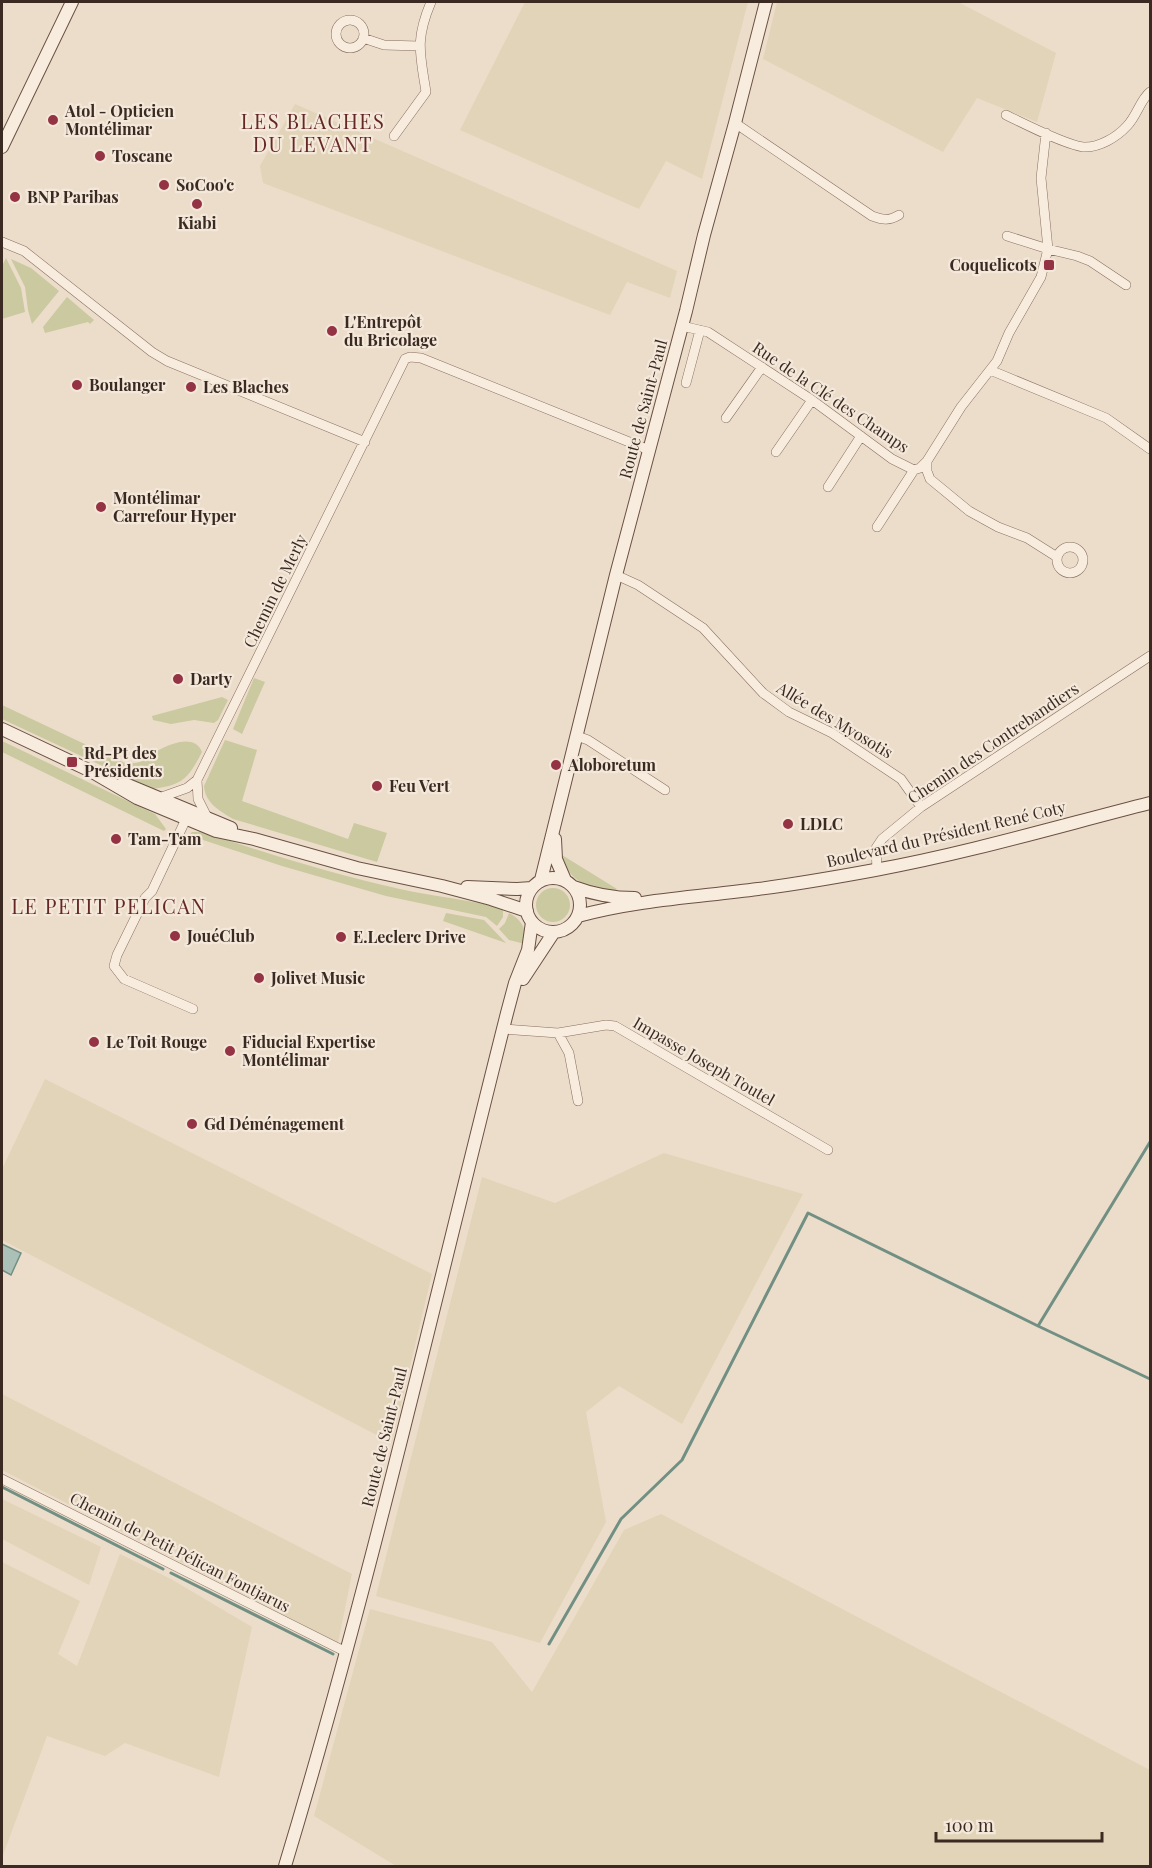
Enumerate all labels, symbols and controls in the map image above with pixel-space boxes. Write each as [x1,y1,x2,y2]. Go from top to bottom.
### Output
place label: Atol - Opticien Montélimar [64,100,174,139]
district label: LES BLACHES DU LEVANT [241,107,385,157]
marker: Atol - Opticien Montélimar [46,113,60,127]
place label: Toscane [112,145,173,166]
marker: Toscane [93,149,107,163]
place label: SoCoo'c [176,174,234,195]
marker: SoCoo'c [157,178,171,192]
place label: BNP Paribas [27,186,119,207]
marker: BNP Paribas [8,190,22,204]
marker: Kiabi [190,197,204,211]
place label: Kiabi [177,212,217,233]
place label: Coquelicots [950,254,1037,275]
marker: Coquelicots [1042,258,1056,272]
place label: L'Entrepôt du Bricolage [344,311,437,350]
marker: L'Entrepôt du Bricolage [325,324,339,338]
street label: Rue de la Clé des Champs [749,336,913,457]
street label: Route de Saint-Paul [614,337,671,481]
place label: Boulanger [89,374,166,395]
place label: Les Blaches [203,376,289,397]
marker: Boulanger [70,378,84,392]
marker: Les Blaches [184,380,198,394]
place label: Montélimar Carrefour Hyper [113,487,237,526]
marker: Montélimar Carrefour Hyper [94,500,108,514]
street label: Chemin de Merly [238,531,311,651]
place label: Darty [190,668,233,689]
marker: Darty [171,672,185,686]
street label: Allée des Myosotis [773,676,897,762]
street label: Chemin des Contrebandiers [903,677,1082,808]
place label: Rd-Pt des Présidents [84,742,162,781]
place label: Aloboretum [567,754,657,775]
marker: Rd-Pt des Présidents [65,755,79,769]
marker: Aloboretum [549,758,563,772]
place label: Feu Vert [389,775,450,796]
marker: Feu Vert [370,779,384,793]
street label: Boulevard du Président René Coty [824,796,1068,871]
place label: LDLC [800,813,843,834]
marker: LDLC [781,817,795,831]
place label: Tam-Tam [128,828,202,849]
marker: Tam-Tam [109,832,123,846]
district label: LE PETIT PELICAN [11,892,207,919]
place label: JouéClub [186,925,255,946]
place label: E.Leclerc Drive [353,926,466,947]
marker: JouéClub [168,929,182,943]
marker: E.Leclerc Drive [334,930,348,944]
place label: Jolivet Music [270,967,365,988]
marker: Jolivet Music [252,971,266,985]
street label: Impasse Joseph Toutel [630,1011,779,1110]
place label: Le Toit Rouge [106,1031,207,1052]
place label: Fiducial Expertise Montélimar [242,1031,376,1070]
marker: Le Toit Rouge [87,1035,101,1049]
marker: Fiducial Expertise Montélimar [223,1044,237,1058]
place label: Gd Déménagement [204,1113,345,1134]
marker: Gd Déménagement [185,1117,199,1131]
street label: Route de Saint-Paul [356,1364,411,1509]
street label: Chemin de Petit Pélican Fontjarus [67,1487,294,1616]
scale bar [936,1805,1102,1843]
text: 100 m [945,1813,994,1837]

